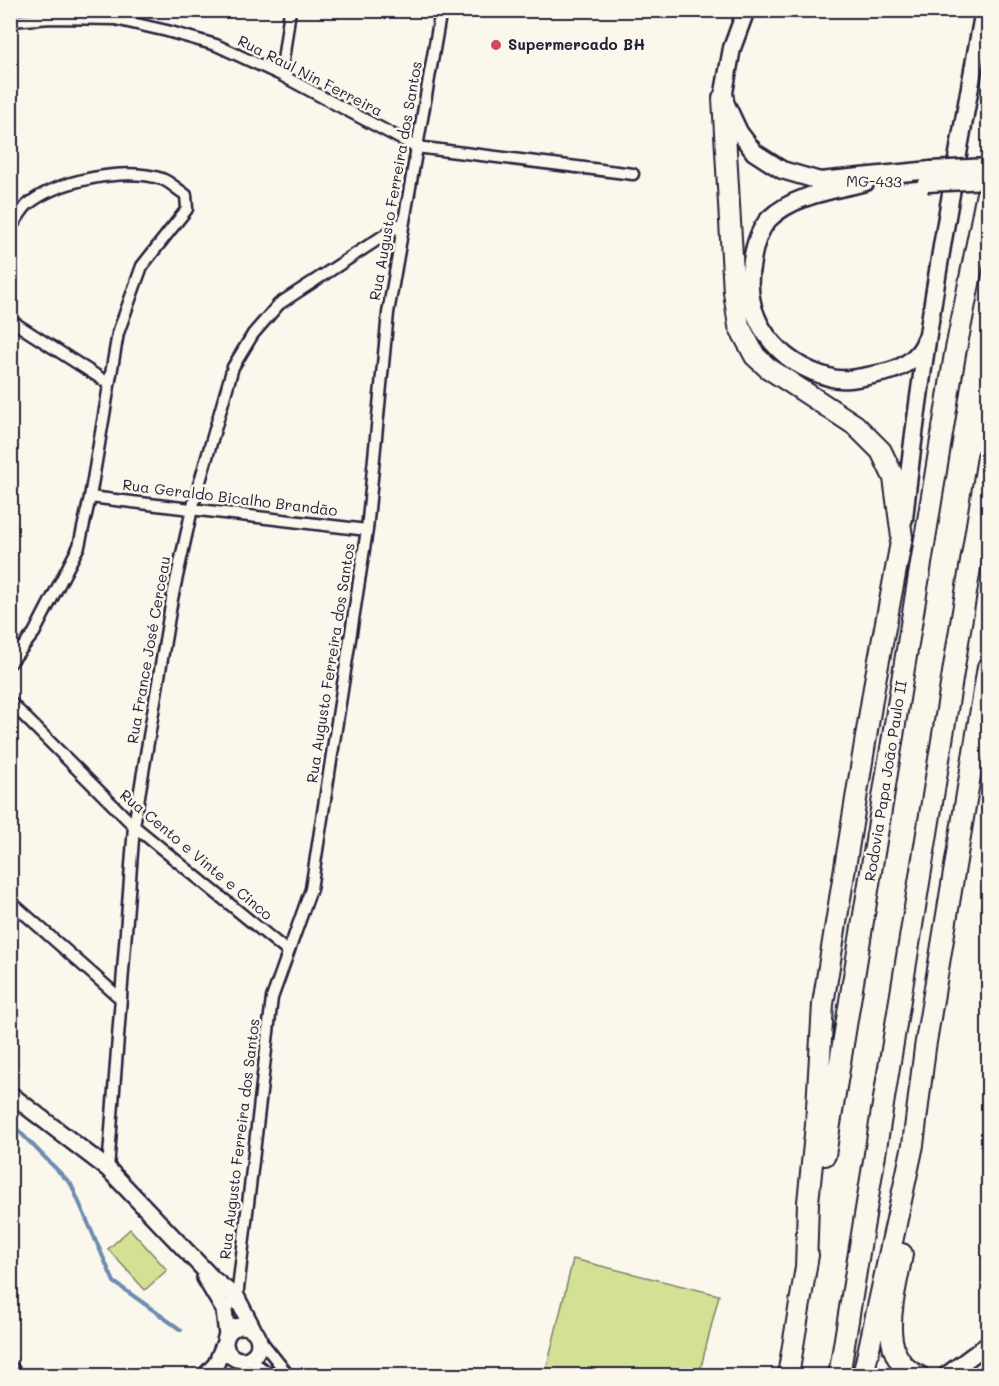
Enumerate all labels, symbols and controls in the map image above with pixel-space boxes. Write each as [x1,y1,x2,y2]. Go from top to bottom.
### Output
street label: Rua Raul Nin Ferreira [235,30,386,120]
place label: Supermercado BH [508,34,645,54]
marker: Supermercado BH [489,38,503,52]
street label: Rua Augusto Ferreira dos Santos [364,60,426,302]
street label: MG-433 [846,171,902,191]
street label: Rua Geraldo Bicalho Brandão [121,474,339,520]
street label: Rua Augusto Ferreira dos Santos [301,541,359,784]
street label: Rua France José Cerceau [122,554,174,745]
street label: Rodovia Papa João Paulo II [859,679,911,883]
street label: Rua Cento e Vinte e Cinco [116,784,277,924]
street label: Rua Augusto Ferreira dos Santos [214,1017,264,1261]

